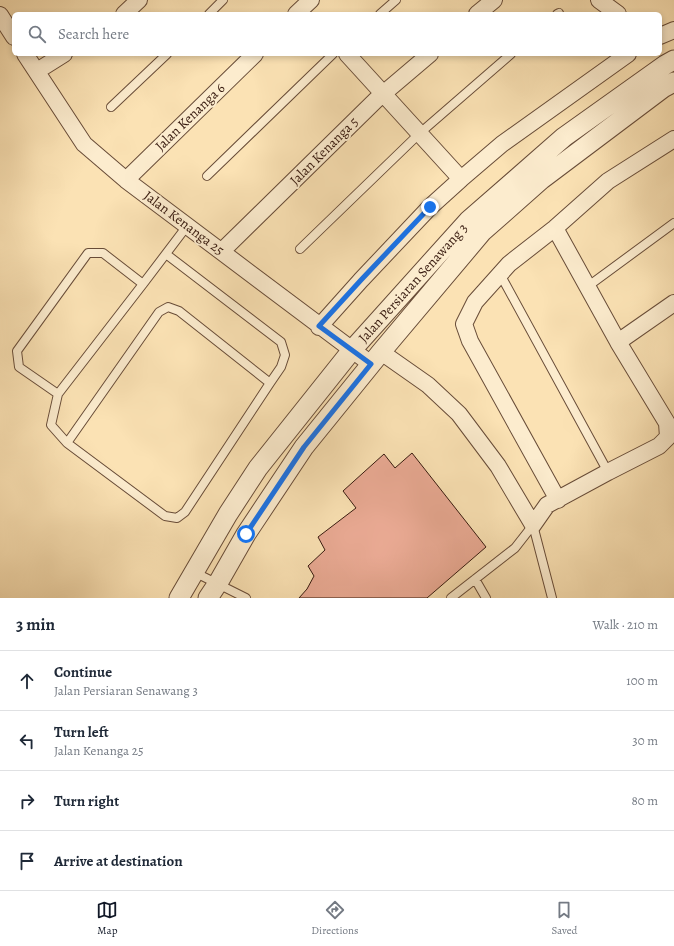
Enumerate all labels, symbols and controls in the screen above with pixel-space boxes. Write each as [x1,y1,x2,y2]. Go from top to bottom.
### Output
search box [12,12,662,56]
icon: search [26,23,48,45]
text: Search here [58,24,129,44]
street label: Jalan Kenanga 6 [151,79,229,155]
street label: Jalan Kenanga 5 [286,113,362,189]
street label: Jalan Kenanga 25 [140,186,228,260]
route end [421,198,439,216]
street label: Jalan Persiaran Senawang 3 [354,219,472,347]
route start [237,525,255,543]
text: 3 min [16,613,55,636]
text: Walk · 210 m [593,616,658,633]
text: Continue [54,662,112,682]
icon: ahead [16,670,38,692]
text: 100 m [626,672,658,689]
text: Jalan Persiaran Senawang 3 [54,682,198,699]
text: Turn left [54,722,109,742]
icon: left [16,730,38,752]
text: 30 m [632,732,658,749]
text: Jalan Kenanga 25 [54,742,144,759]
icon: right [16,790,38,812]
text: Turn right [54,791,119,811]
text: 80 m [631,792,658,809]
icon: arrive [16,850,38,872]
text: Arrive at destination [54,851,183,871]
tab: Map [96,899,118,938]
tab: Directions [311,899,359,938]
tab: Saved [551,899,578,938]

